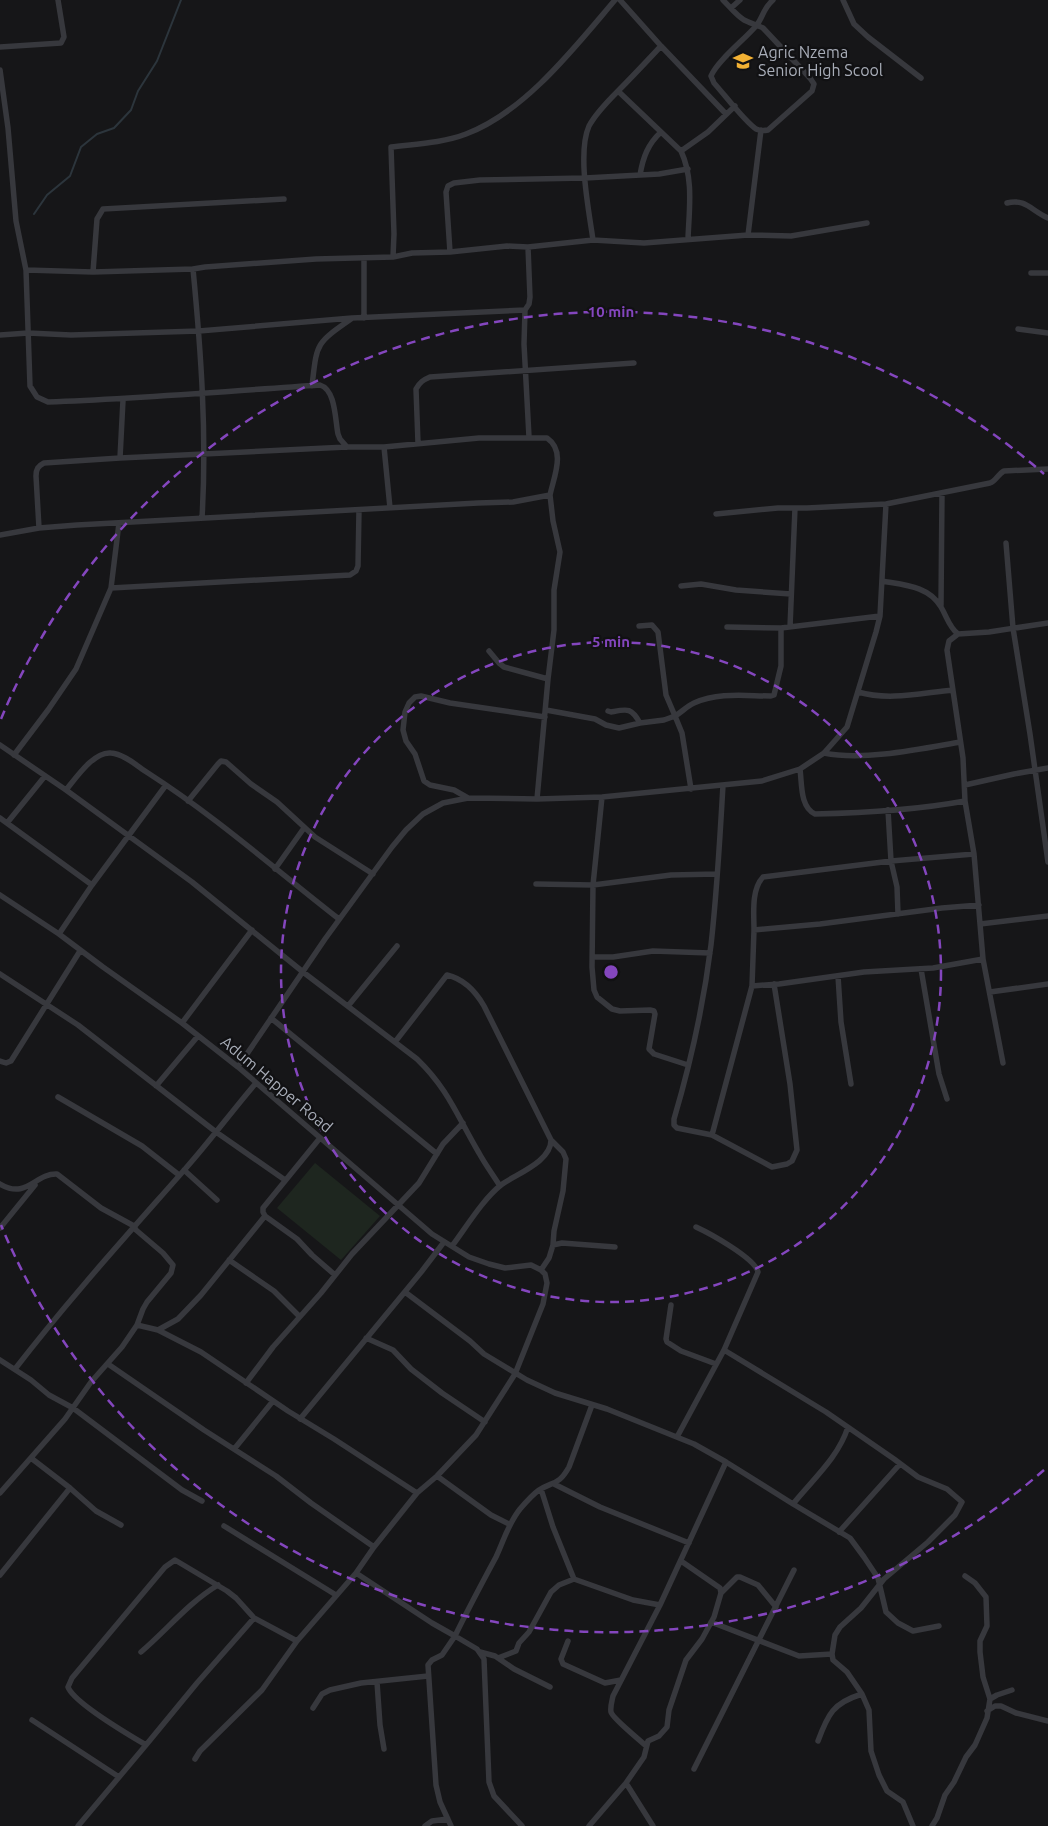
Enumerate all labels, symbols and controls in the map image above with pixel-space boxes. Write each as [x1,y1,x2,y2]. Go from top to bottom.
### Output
place label: Agric Nzema Senior High Scool [758,43,883,79]
school or university icon: Agric Nzema Senior High Scool [732,50,754,72]
text: 10 min [588,303,634,320]
text: 5 min [592,633,630,650]
centre of rings [602,963,620,981]
street label: Adum Happer Road [218,1032,336,1136]

